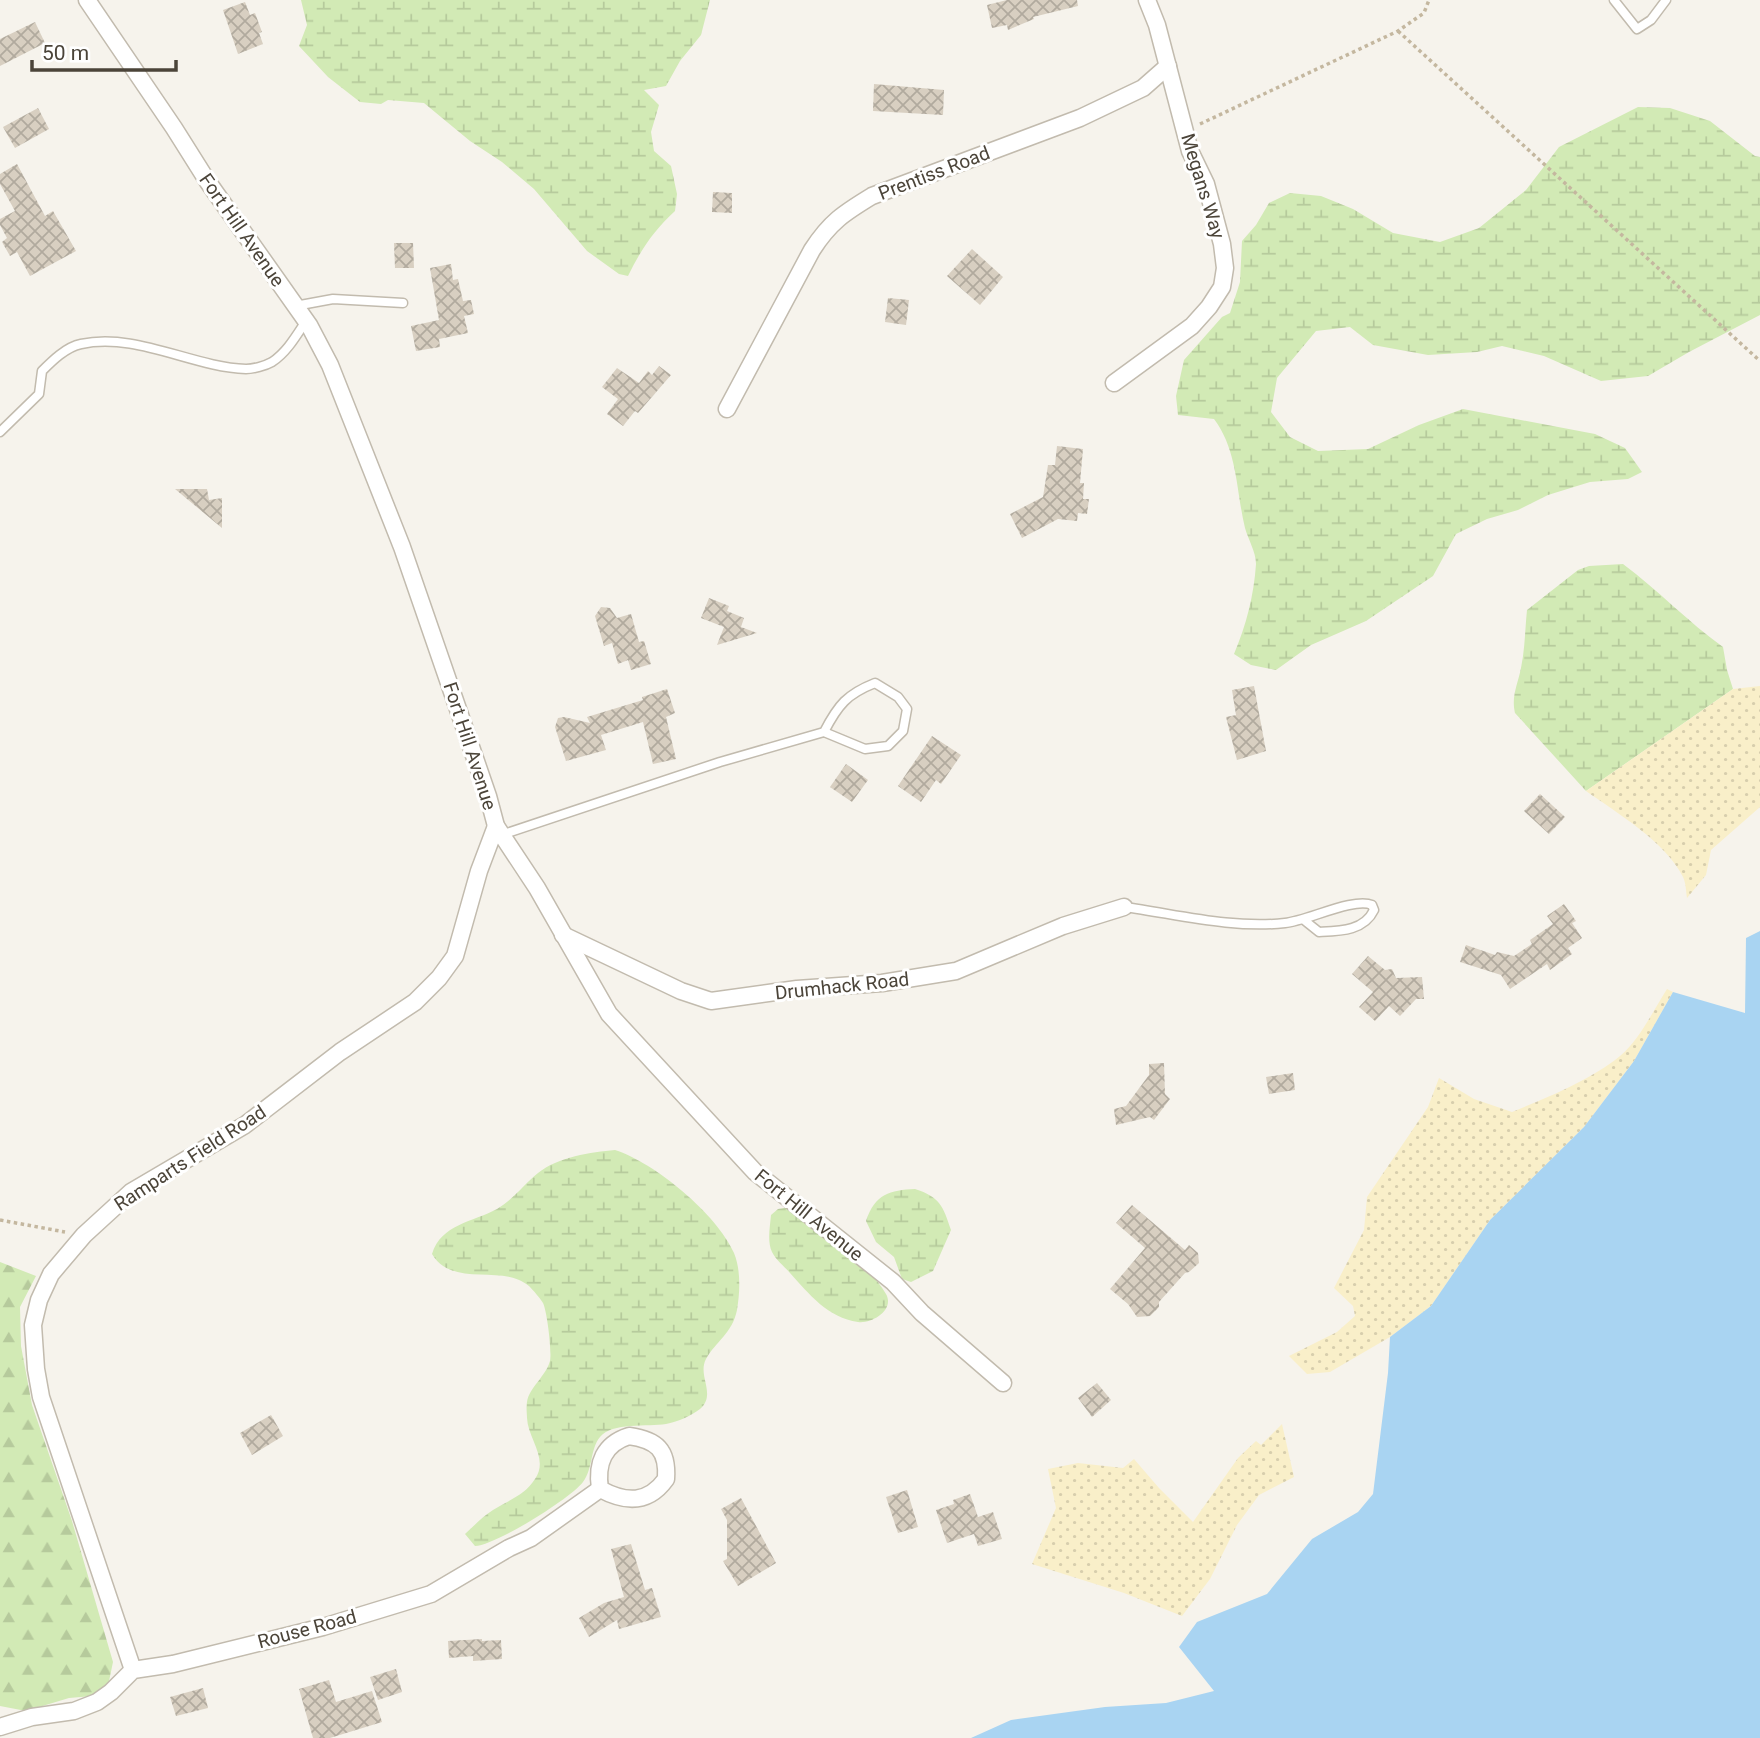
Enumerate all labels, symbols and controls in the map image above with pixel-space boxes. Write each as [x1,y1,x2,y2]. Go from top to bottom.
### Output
scale bar [32,28,175,72]
text: 50 m [42,41,89,65]
street label: Megans Way [1176,131,1230,241]
street label: Prentiss Road [875,141,993,205]
street label: Fort Hill Avenue [194,169,290,291]
street label: Fort Hill Avenue [438,679,502,813]
street label: Drumhack Road [774,968,910,1004]
street label: Ramparts Field Road [110,1100,270,1216]
street label: Fort Hill Avenue [750,1164,868,1266]
street label: Rouse Road [255,1605,359,1653]

